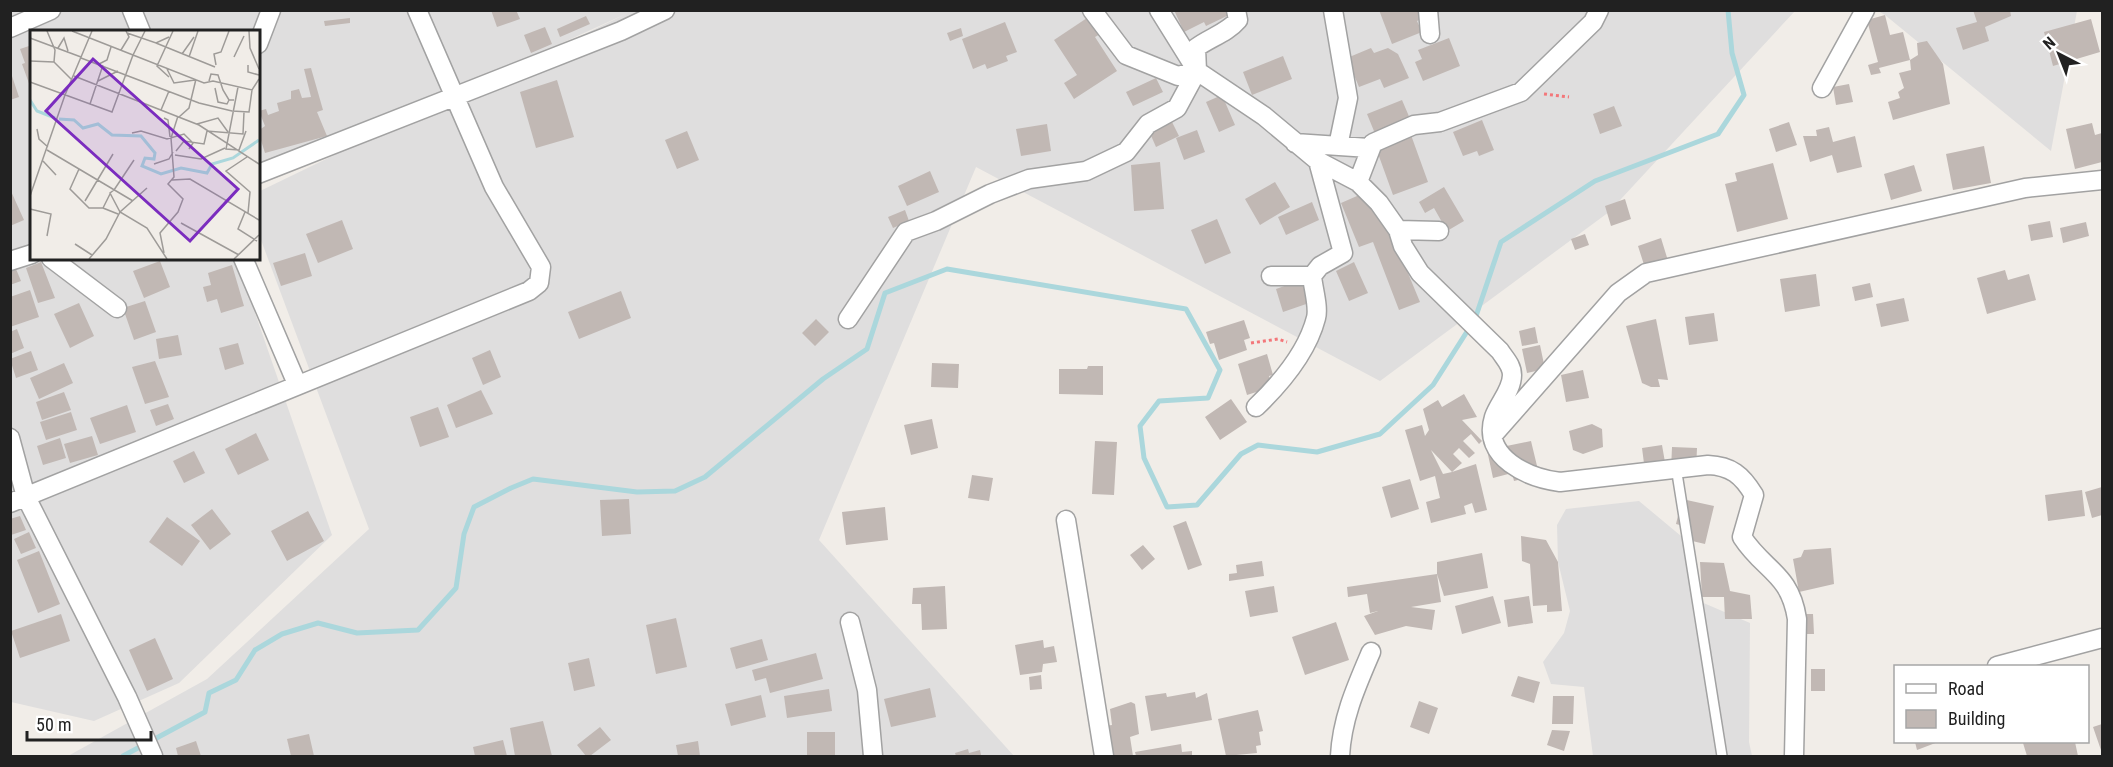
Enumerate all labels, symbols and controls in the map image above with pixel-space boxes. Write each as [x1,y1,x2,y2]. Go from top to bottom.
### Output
north arrow [2029,24,2089,84]
inset map [30,30,260,260]
text: N [2039,33,2059,54]
legend [1894,665,2089,743]
text: Road [1948,678,1984,699]
scale bar [27,704,152,742]
text: Building [1948,708,2005,729]
text: 50 m [36,714,71,735]

